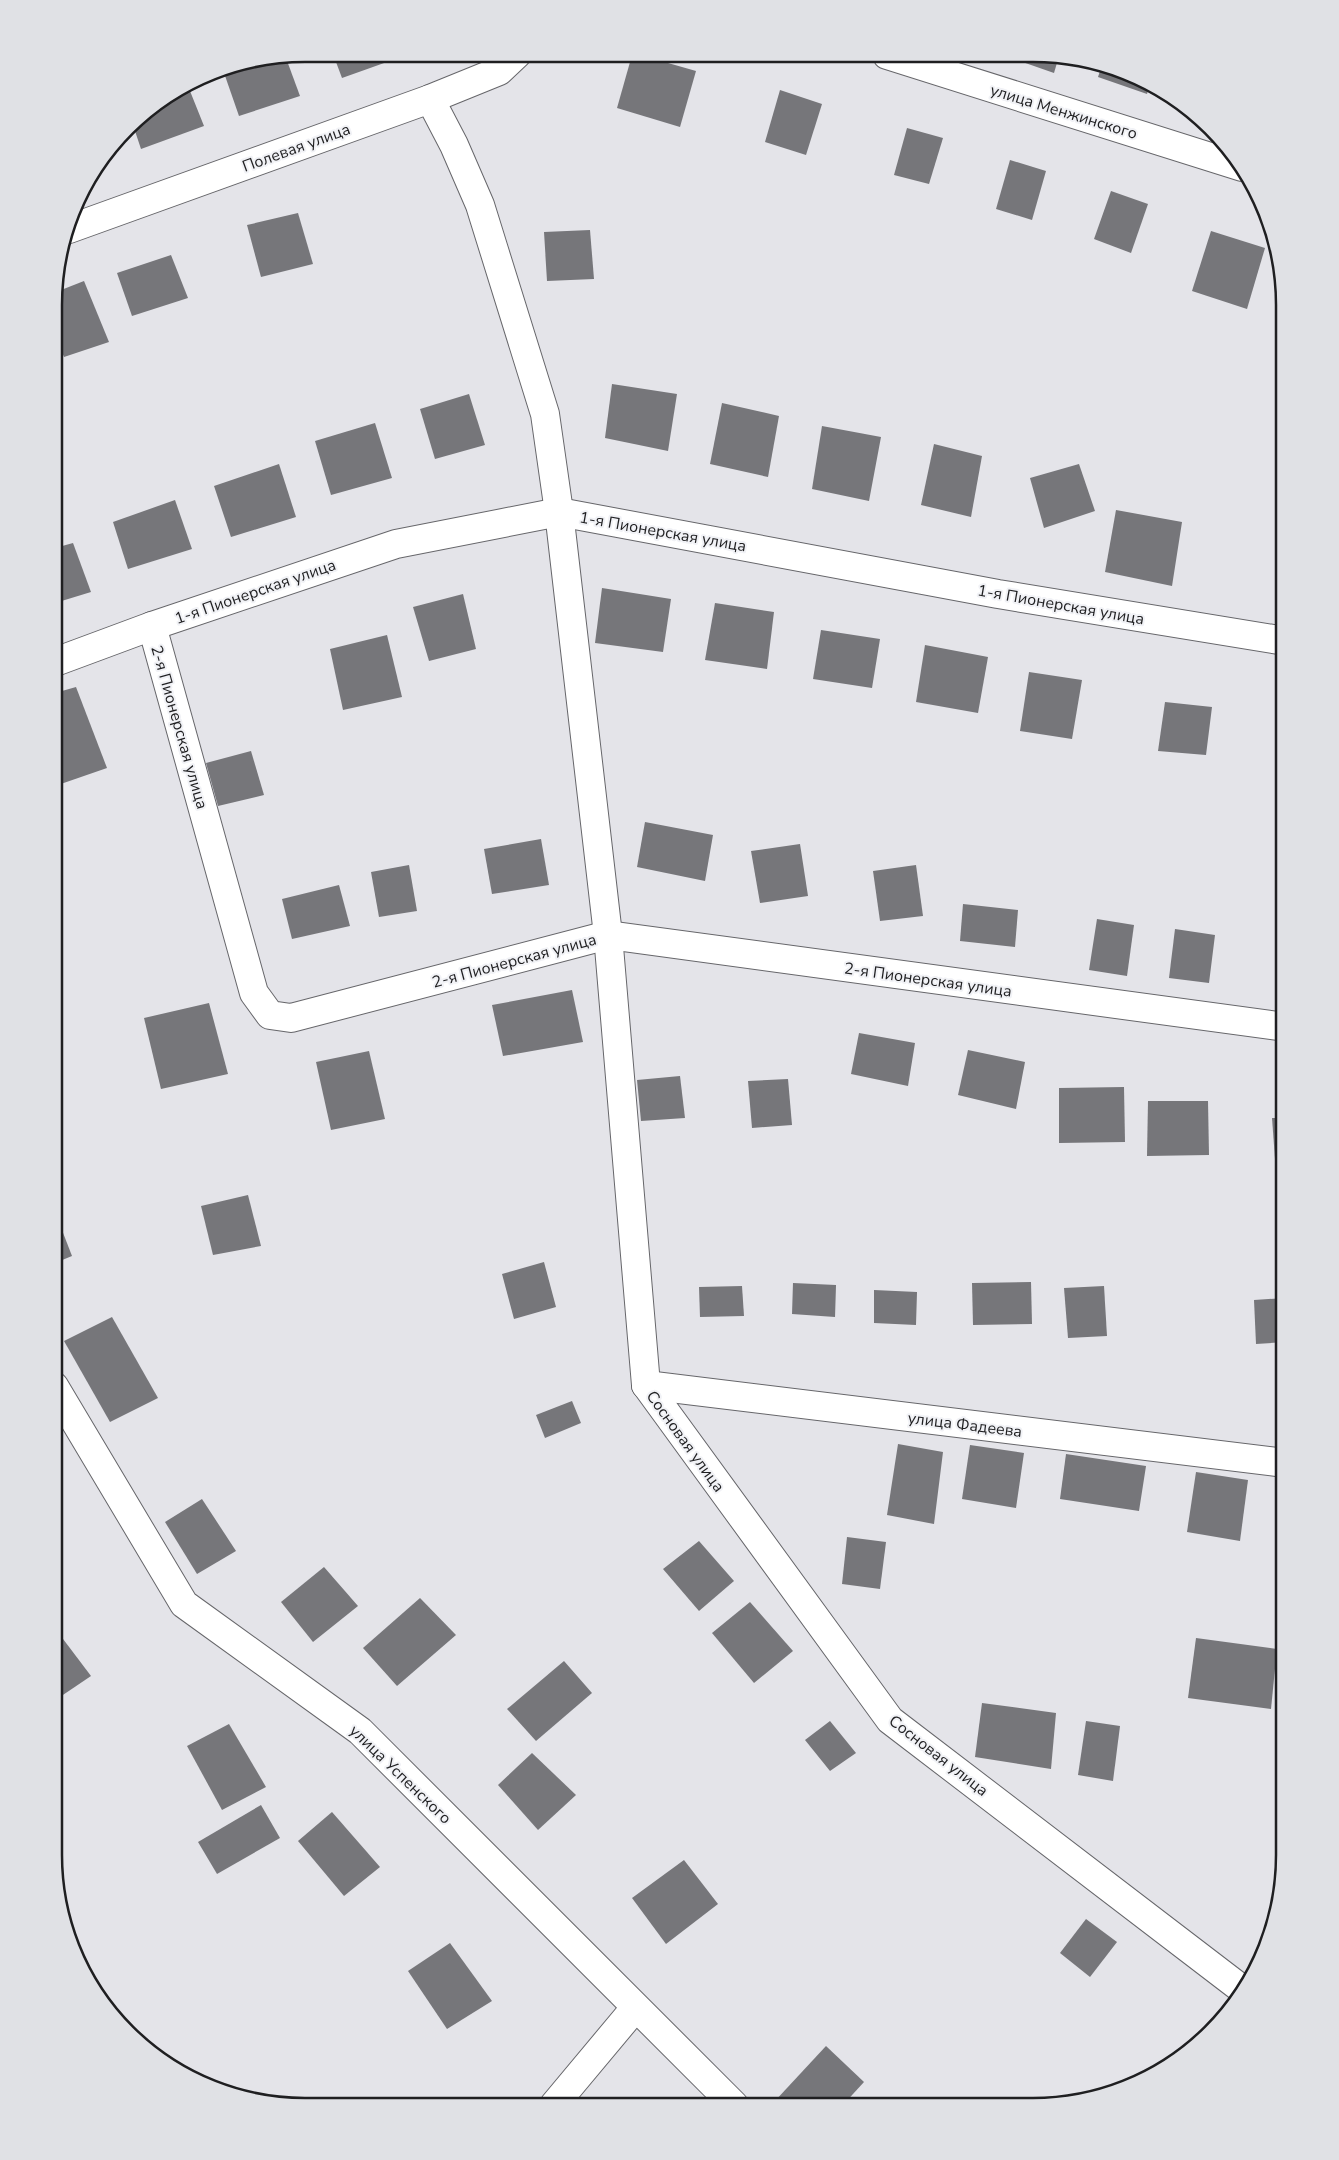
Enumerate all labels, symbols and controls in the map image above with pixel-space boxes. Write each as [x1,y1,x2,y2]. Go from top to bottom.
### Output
street label: улица Менжинского [987,79,1140,145]
street label: Полевая улица [239,118,353,178]
street label: 1-я Пионерская улица [578,506,748,558]
street label: 1-я Пионерская улица [172,554,339,630]
street label: 1-я Пионерская улица [976,579,1146,631]
street label: 2-я Пионерская улица [145,643,213,812]
street label: 2-я Пионерская улица [430,928,599,993]
street label: 2-я Пионерская улица [843,957,1013,1003]
street label: Сосновая улица [641,1386,729,1497]
street label: улица Фадеева [906,1407,1023,1443]
street label: Сосновая улица [884,1710,993,1802]
street label: улица Успенского [344,1720,456,1829]

